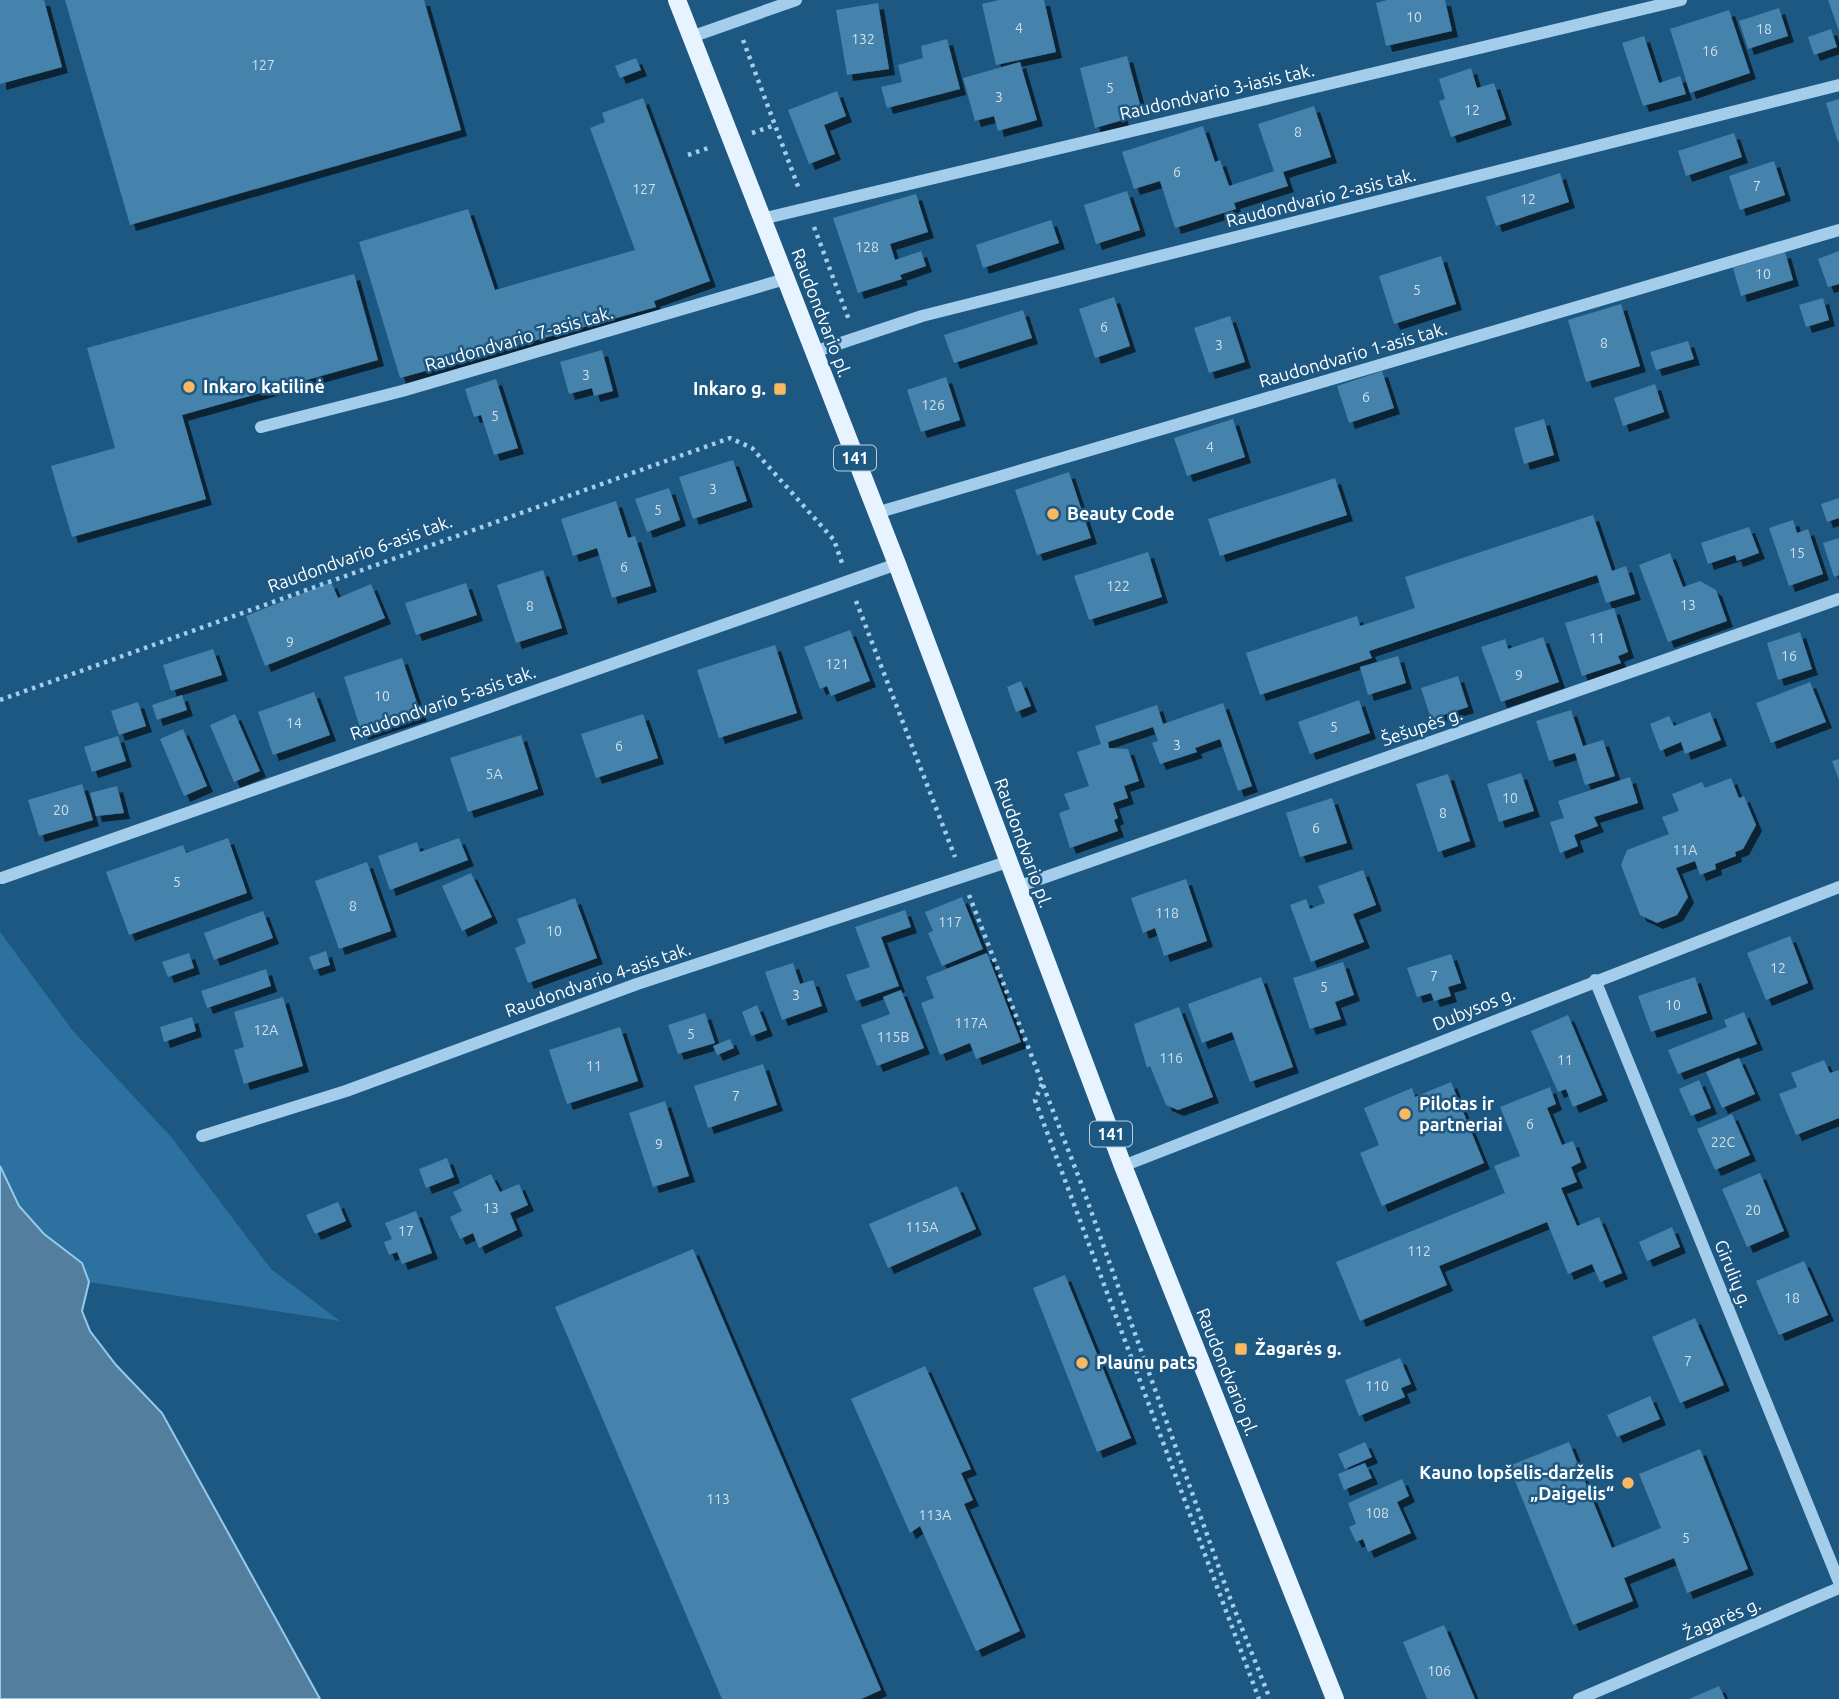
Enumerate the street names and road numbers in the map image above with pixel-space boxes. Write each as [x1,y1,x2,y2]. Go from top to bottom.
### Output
street label: Raudondvario 3-iasis tak. [1117,59,1316,123]
street label: Raudondvario 2-asis tak. [1224,164,1418,230]
street label: Raudondvario pl. [788,245,856,380]
street label: Raudondvario 7-asis tak. [422,302,615,375]
street label: Raudondvario 1-asis tak. [1256,318,1449,391]
road number: 141 [834,446,876,471]
street label: Raudondvario 6-asis tak. [265,510,455,596]
street label: Raudondvario 5-asis tak. [347,661,538,743]
street label: Šešupės g. [1378,702,1465,749]
street label: Raudondvario pl. [991,775,1057,910]
street label: Raudondvario 4-asis tak. [502,938,693,1020]
street label: Dubysos g. [1429,982,1518,1034]
road number: 141 [1090,1122,1132,1146]
street label: Girulių g. [1711,1237,1757,1311]
street label: Raudondvario pl. [1193,1305,1263,1438]
street label: Žagarės g. [1679,1592,1763,1643]

